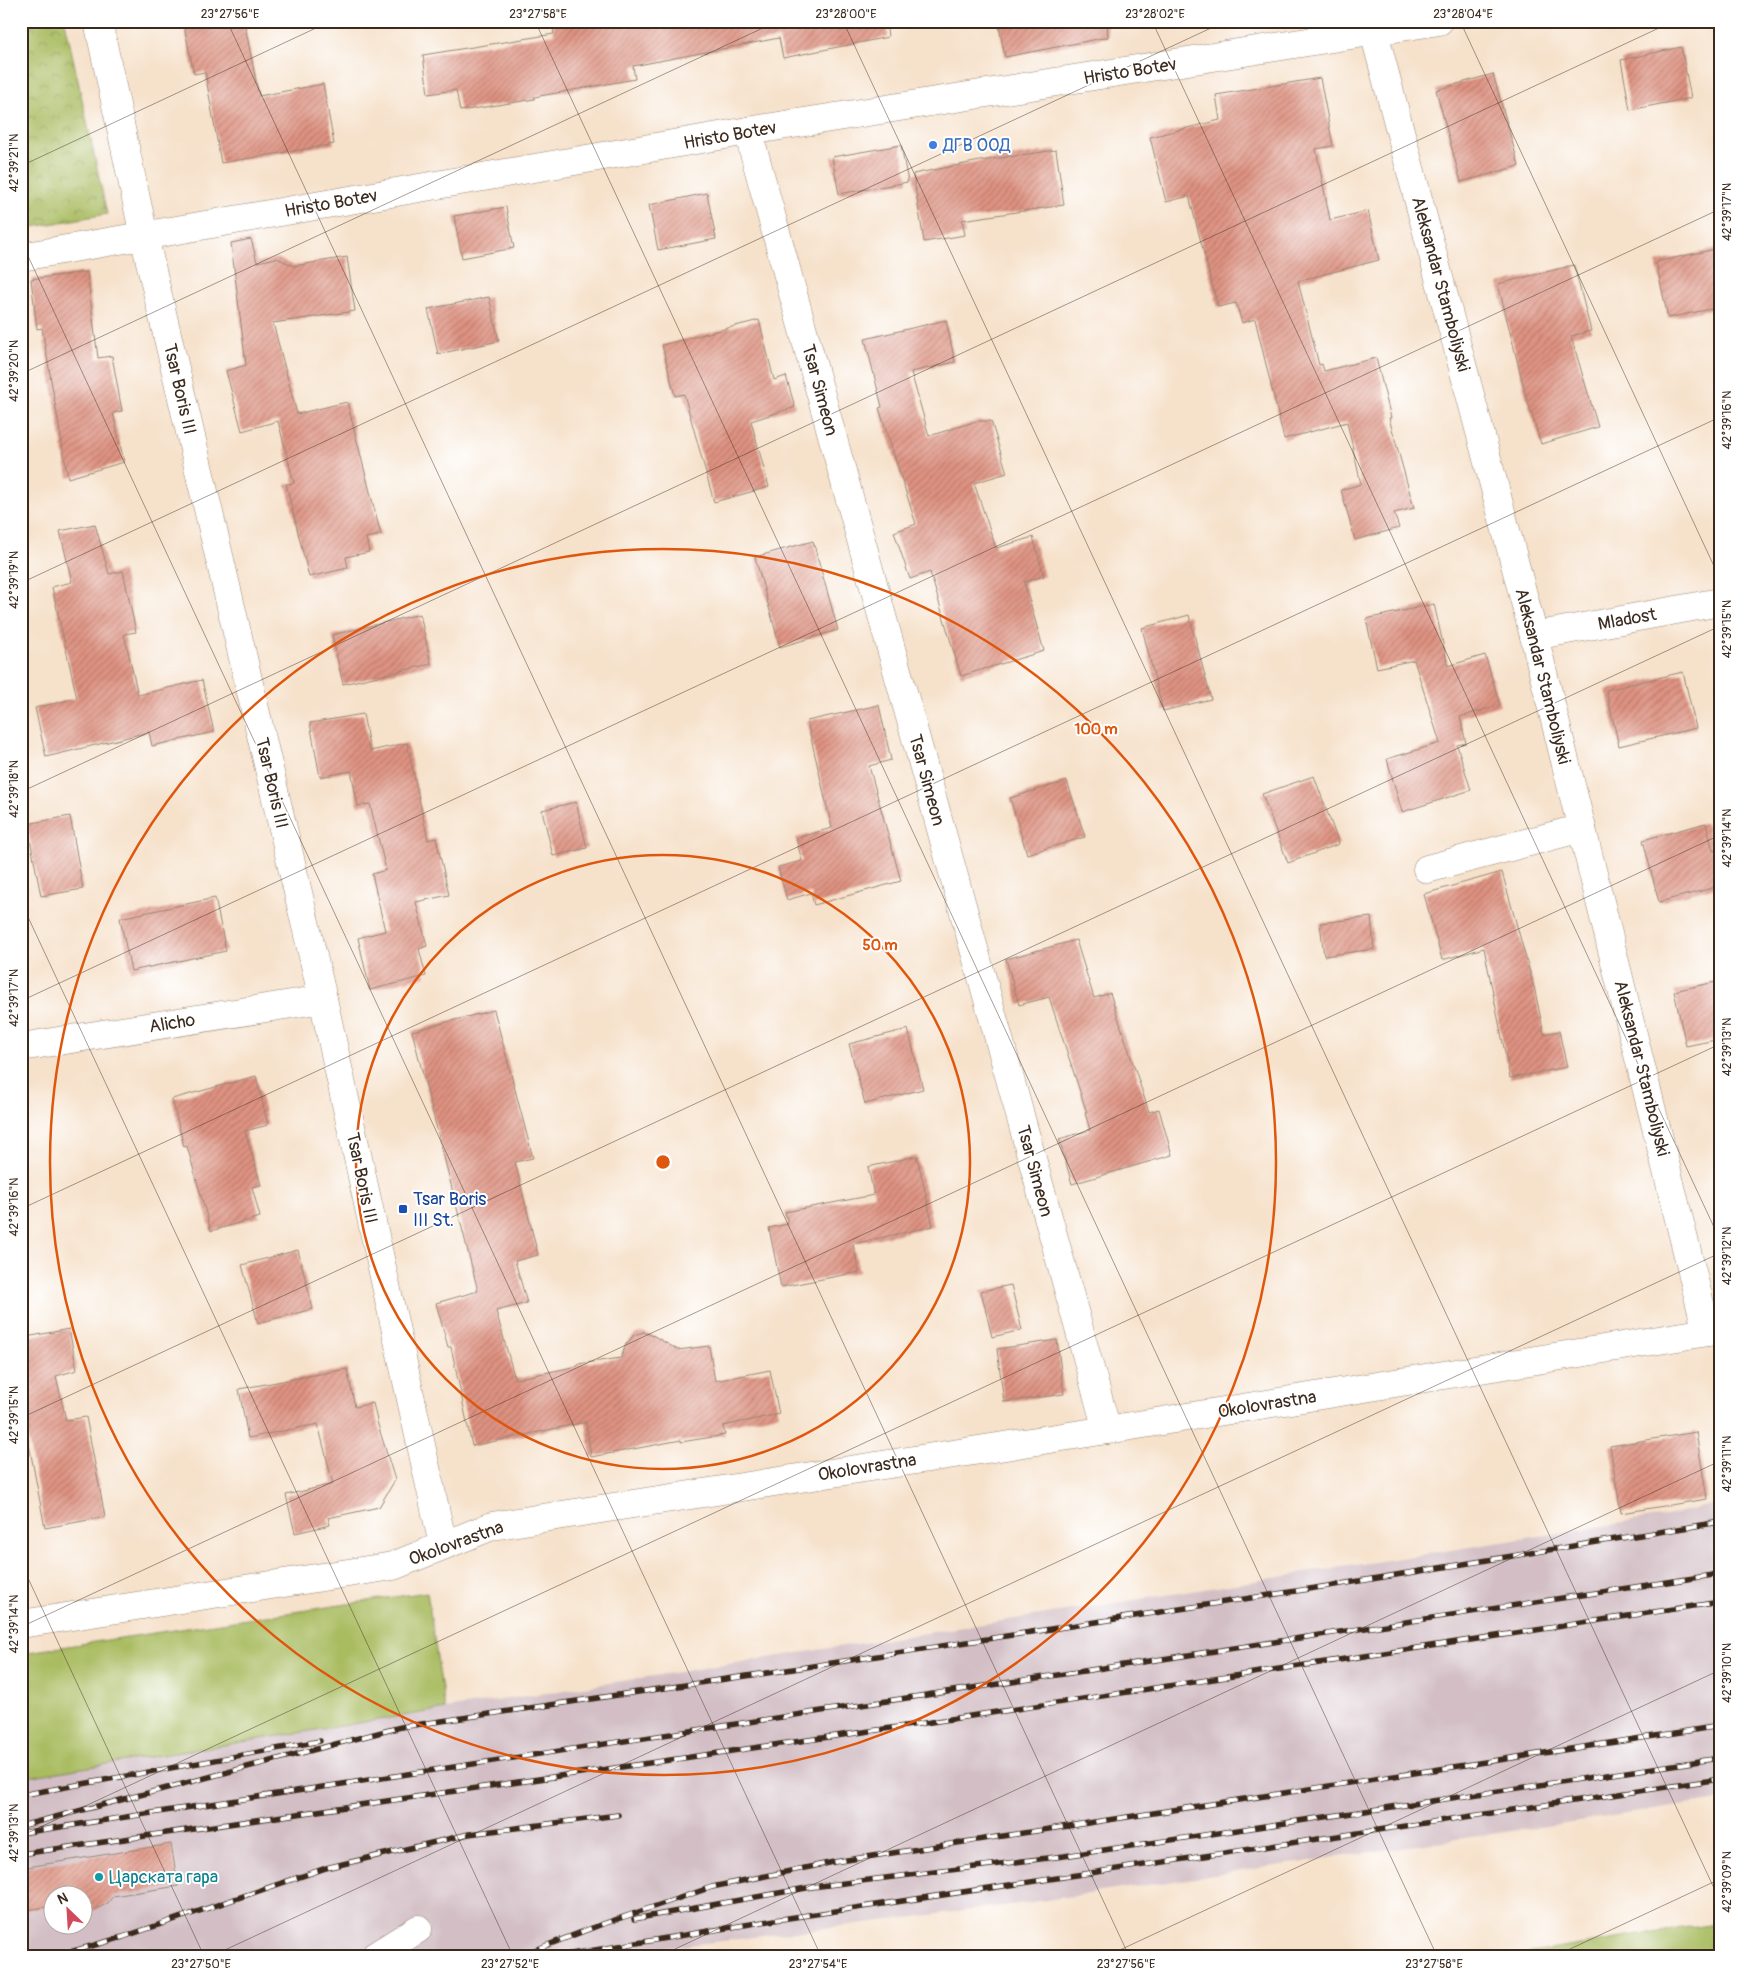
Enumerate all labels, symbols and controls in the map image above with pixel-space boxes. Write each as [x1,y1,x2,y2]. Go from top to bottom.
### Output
text: 23°27'56"E [201,7,259,22]
text: 23°27'58"E [509,7,567,22]
text: 23°28'00"E [816,7,876,22]
text: 23°28'02"E [1125,7,1185,22]
text: 23°28'04"E [1433,7,1493,22]
street label: Hristo Botev [1082,53,1178,90]
street label: Hristo Botev [682,116,778,155]
text: 42°39'21"N [7,134,22,192]
place label: ДГВ ООД [942,134,1010,157]
marker: ДГВ ООД [927,139,939,151]
text: 42°39'17"N [1720,183,1735,241]
street label: Hristo Botev [283,184,379,223]
street label: Aleksandar Stamboliyski [1406,194,1475,374]
text: 42°39'20"N [7,340,22,402]
street label: Tsar Boris III [158,341,201,437]
street label: Tsar Simeon [796,342,843,438]
text: 42°39'16"N [1720,391,1735,449]
text: 42°39'19"N [7,551,22,609]
street label: Aleksandar Stamboliyski [1510,586,1576,766]
text: 42°39'15"N [1720,600,1735,658]
street label: Mladost [1596,603,1659,636]
text: 100 m [1075,720,1117,739]
street label: Tsar Simeon [903,732,950,828]
street label: Tsar Boris III [250,735,293,831]
text: 42°39'18"N [7,760,22,818]
text: 42°39'14"N [1720,809,1735,867]
text: 50 m [863,936,897,955]
text: 42°39'17"N [7,969,22,1027]
street label: Aleksandar Stamboliyski [1609,978,1675,1158]
street label: Alicho [147,1008,197,1038]
text: 42°39'13"N [1720,1018,1735,1076]
street label: Tsar Simeon [1011,1123,1058,1219]
street label: Tsar Boris III [341,1130,382,1226]
centre of rings [654,1153,672,1171]
text: 42°39'16"N [7,1178,22,1236]
place label: Tsar Boris III St. [413,1188,486,1232]
marker: Tsar Boris III St. [397,1203,409,1215]
text: 42°39'12"N [1720,1227,1735,1285]
street label: Okolovrastna [1216,1385,1318,1424]
text: 42°39'15"N [7,1386,22,1444]
text: 42°39'11"N [1720,1436,1735,1492]
street label: Okolovrastna [816,1448,918,1487]
street label: Okolovrastna [406,1516,507,1571]
text: 42°39'14"N [7,1595,22,1653]
text: 42°39'10"N [1720,1643,1735,1703]
text: 42°39'13"N [7,1804,22,1862]
text: 42°39'09"N [1720,1851,1735,1913]
place label: Царската гара [109,1866,218,1889]
marker: Царската гара [93,1871,105,1883]
north arrow [42,1884,92,1934]
text: N [55,1889,71,1908]
text: 23°27'50"E [171,1957,231,1972]
text: 23°27'52"E [481,1957,539,1972]
text: 23°27'54"E [789,1957,847,1972]
text: 23°27'56"E [1097,1957,1155,1972]
text: 23°27'58"E [1405,1957,1463,1972]

